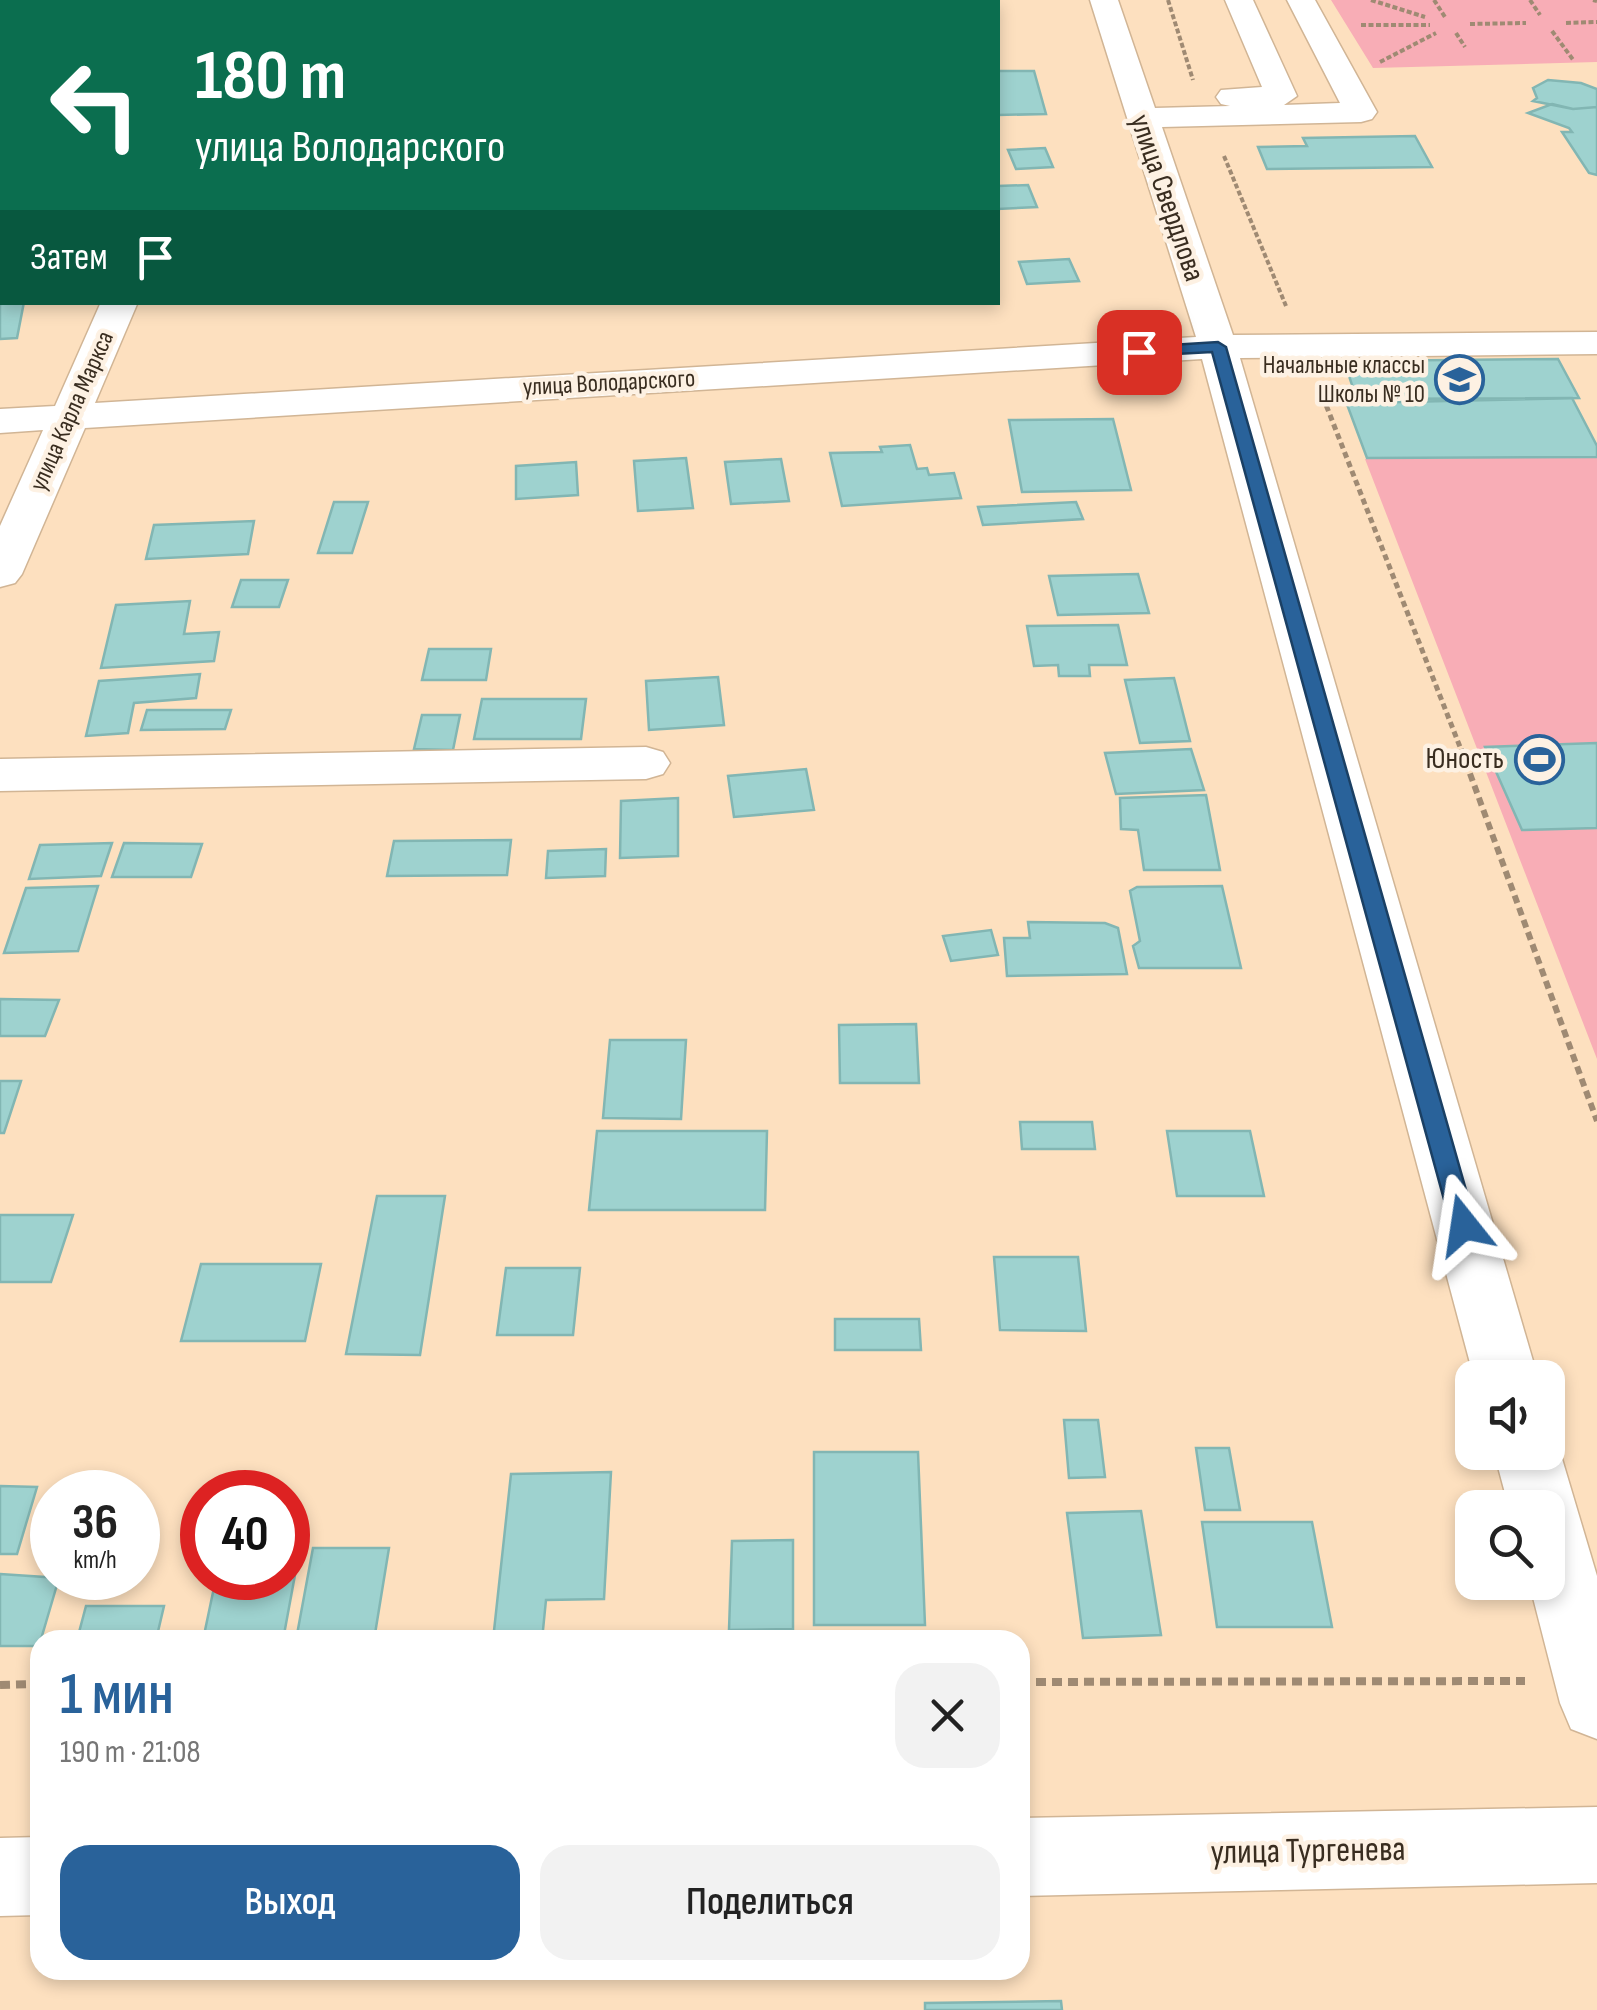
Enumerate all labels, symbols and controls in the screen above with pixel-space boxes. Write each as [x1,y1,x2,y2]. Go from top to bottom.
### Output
text: 180 m [195,35,346,119]
icon: left [30,40,160,170]
street label: улица Свердлова [1122,110,1212,286]
text: улица Володарского [195,120,506,175]
icon: arrive [128,230,183,285]
text: Затем [30,235,108,280]
pin [1097,310,1182,395]
icon: arrive [1112,325,1167,380]
street label: улица Карла Маркса [23,326,121,496]
place label: Начальные классы Школы № 10 [1263,350,1425,410]
school or university icon: Начальные классы Школы № 10 [1434,353,1486,405]
street label: улица Володарского [522,363,696,403]
sports icon: Юность [1513,733,1565,785]
place label: Юность [1426,741,1504,777]
position arrow [1412,1173,1516,1277]
map controls [1455,1360,1565,1600]
button: sound [1455,1360,1565,1470]
speed limit sign: 40 [180,1470,310,1600]
button: search [1455,1490,1565,1600]
text: 36 [72,1493,118,1553]
text: km/h [73,1545,117,1576]
text: 1 мин [60,1659,174,1731]
button: close [895,1663,1000,1768]
text: 190 m · 21:08 [60,1733,201,1772]
street label: улица Тургенева [1210,1828,1406,1874]
button: Выход [60,1845,520,1960]
button: Поделиться [540,1845,1000,1960]

